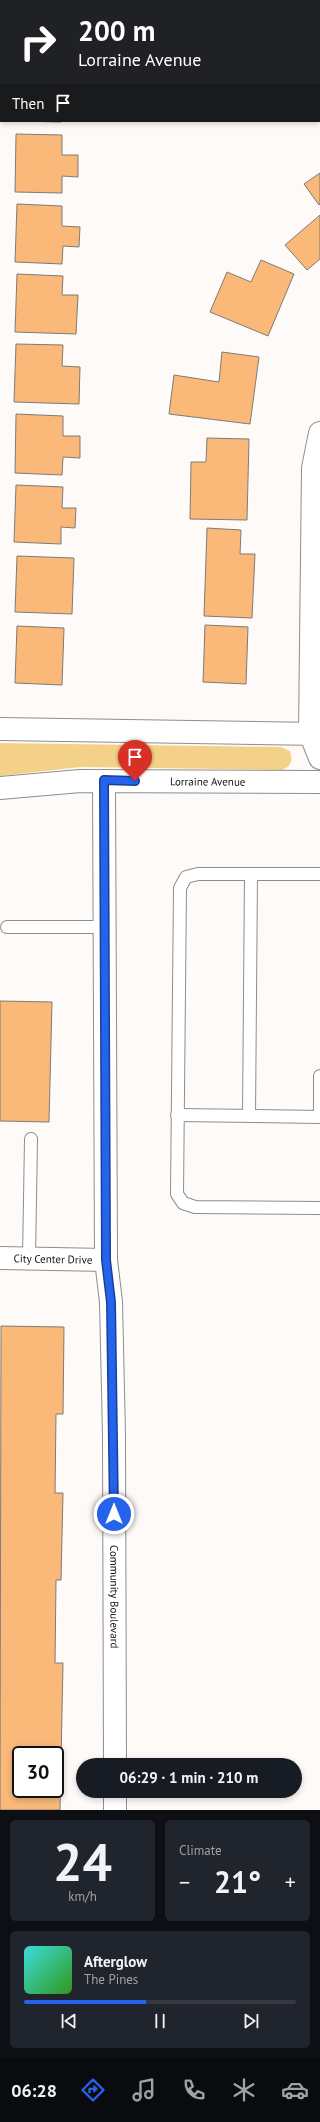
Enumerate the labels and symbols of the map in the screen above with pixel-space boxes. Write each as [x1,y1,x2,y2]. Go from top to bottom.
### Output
pin [118,740,152,781]
street label: Lorraine Avenue [170,774,246,789]
street label: City Center Drive [13,1251,93,1267]
position arrow [93,1493,135,1535]
street label: Community Boulevard [107,1545,122,1648]
speed limit sign: 30 [12,1746,64,1798]

